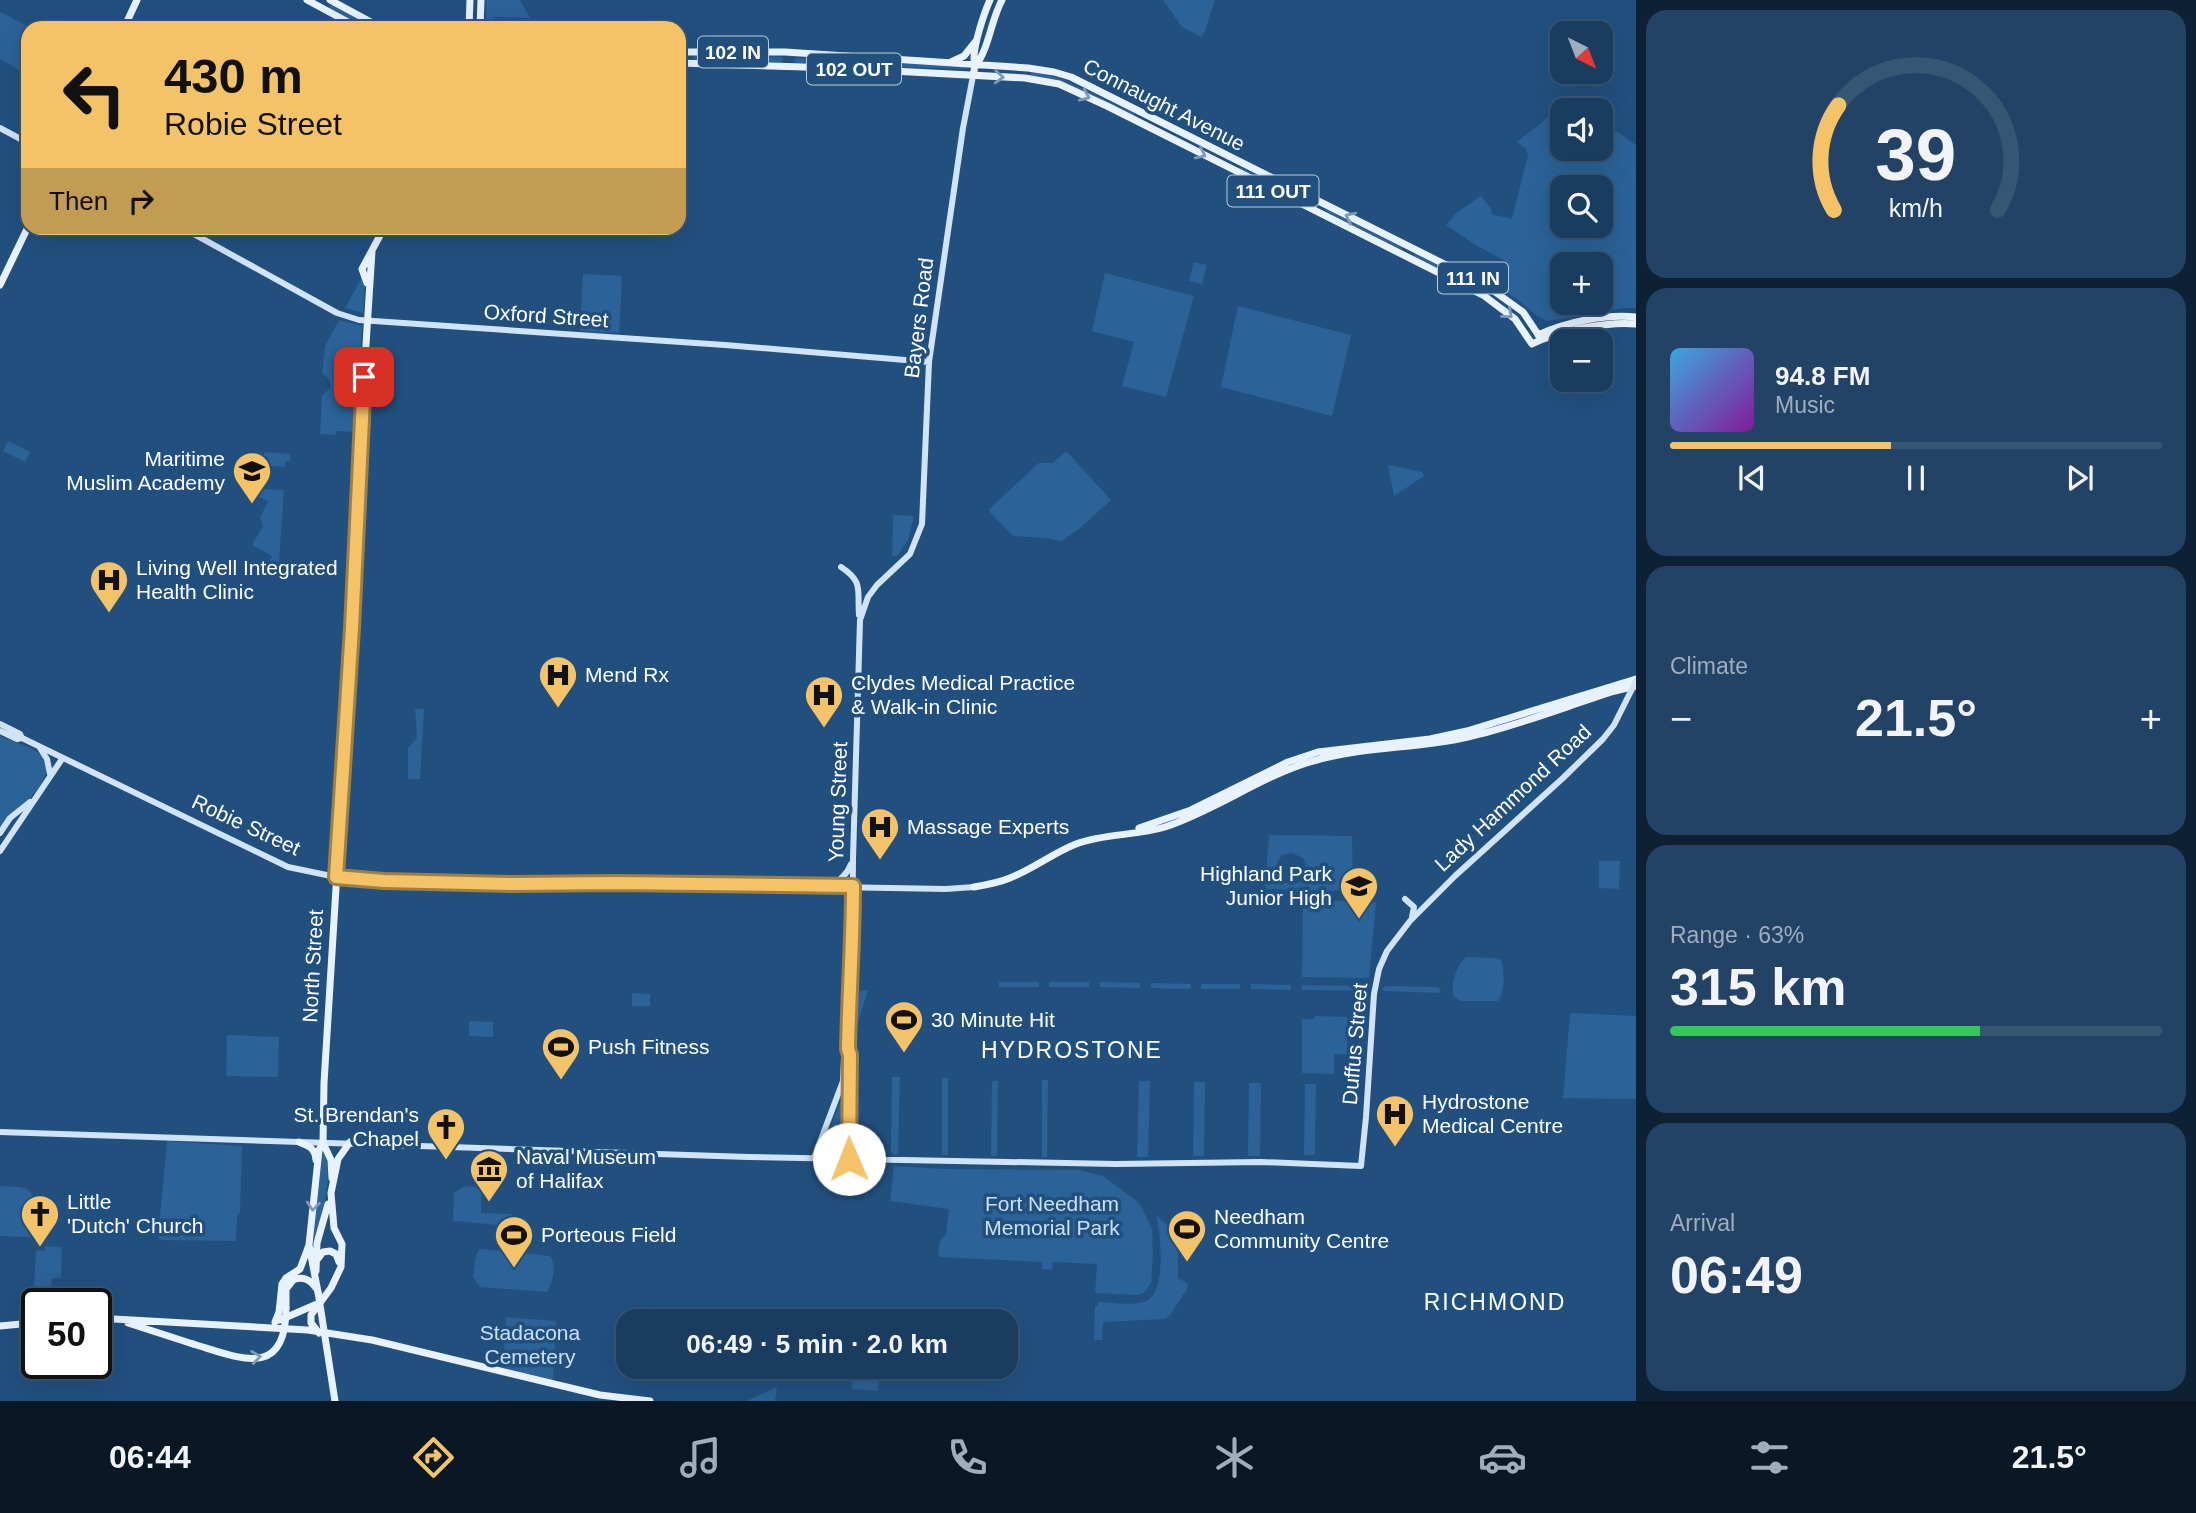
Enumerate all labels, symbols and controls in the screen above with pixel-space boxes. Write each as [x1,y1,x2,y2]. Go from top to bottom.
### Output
north arrow [1550,21,1614,84]
map controls [1550,21,1613,392]
road number: 102 IN [698,36,768,68]
icon: left [49,49,140,140]
text: 430 m [164,49,303,103]
road number: 102 OUT [807,54,901,85]
street label: Connaught Avenue [1080,54,1249,155]
one-way arrow [994,69,1005,84]
one-way arrow [1077,88,1090,102]
button: sound [1550,98,1613,161]
text: Robie Street [164,106,342,142]
text: 39 [1876,114,1956,195]
one-way arrow [1194,146,1206,160]
button: search [1550,175,1613,238]
road number: 111 OUT [1228,176,1318,206]
icon: right [122,182,160,220]
text: Then [49,186,108,216]
text: km/h [1889,194,1943,222]
one-way arrow [1345,212,1357,226]
button: + [1550,252,1613,315]
street label: Bayers Road [900,256,937,380]
road number: 111 IN [1438,262,1508,294]
street label: Oxford Street [483,300,609,331]
one-way arrow [1500,306,1513,318]
button: − [1550,329,1613,392]
pin [334,347,394,407]
icon: arrive [345,358,383,396]
text: 94.8 FM [1775,361,1870,391]
text: Music [1775,392,1835,418]
place label: Maritime Muslim Academy [66,447,225,494]
school or university icon: Maritime Muslim Academy [231,450,273,505]
icon: previous [1733,459,1771,497]
icon: pause [1897,459,1935,497]
icon: next [2061,459,2099,497]
place label: Living Well Integrated Health Clinic [136,556,338,603]
hospital icon: Living Well Integrated Health Clinic [88,559,130,614]
text: Climate [1670,653,1748,679]
hospital icon: Mend Rx [537,654,579,709]
place label: Mend Rx [585,663,670,686]
place label: Clydes Medical Practice & Walk-in Clinic [851,671,1075,718]
hospital icon: Clydes Medical Practice & Walk-in Clinic [803,674,845,729]
text: 21.5° [1855,689,1977,747]
text: − [1670,698,1692,740]
text: + [2140,698,2162,740]
street label: Lady Hammond Road [1430,720,1595,876]
street label: Young Street [824,741,851,863]
street label: Robie Street [188,789,304,860]
hospital icon: Massage Experts [859,806,901,861]
place label: Massage Experts [907,815,1069,838]
place label: Highland Park Junior High [1200,862,1333,909]
school or university icon: Highland Park Junior High [1338,865,1380,920]
street label: North Street [298,909,327,1023]
text: Range · 63% [1670,922,1804,948]
text: 315 km [1670,958,1846,1016]
street label: Duffus Street [1338,982,1371,1106]
sports icon: 30 Minute Hit [883,999,925,1054]
place label: 30 Minute Hit [931,1008,1055,1031]
sports icon: Push Fitness [540,1026,582,1081]
place label: Push Fitness [588,1035,709,1058]
district label: HYDROSTONE [981,1037,1163,1063]
place label: Hydrostone Medical Centre [1422,1090,1563,1137]
hospital icon: Hydrostone Medical Centre [1374,1093,1416,1148]
place label: St. Brendan's Chapel [294,1103,419,1150]
church icon: St. Brendan's Chapel [425,1106,467,1161]
position arrow [812,1122,886,1196]
place label: Naval Museum of Halifax [516,1145,656,1192]
museum icon: Naval Museum of Halifax [468,1148,510,1203]
place label: Little 'Dutch' Church [67,1190,203,1237]
park label: Fort Needham Memorial Park [984,1192,1120,1239]
church icon: Little 'Dutch' Church [19,1193,61,1248]
one-way arrow [306,1201,321,1212]
place label: Needham Community Centre [1214,1205,1389,1252]
sports icon: Needham Community Centre [1166,1208,1208,1263]
text: Arrival [1670,1210,1735,1236]
sports icon: Porteous Field [493,1214,535,1269]
place label: Porteous Field [541,1223,676,1246]
text: 06:49 [1670,1246,1803,1304]
speed limit sign: 50 [21,1288,112,1379]
district label: RICHMOND [1424,1289,1566,1315]
park label: Stadacona Cemetery [480,1321,581,1368]
text: 06:49 · 5 min · 2.0 km [686,1329,948,1359]
one-way arrow [250,1349,262,1364]
icon: directions [409,1433,458,1482]
icon: music [676,1433,725,1482]
icon: phone [943,1433,992,1482]
icon: climate [1210,1433,1259,1482]
icon: car [1478,1433,1527,1482]
icon: filters [1745,1433,1794,1482]
text: 06:44 [109,1439,191,1475]
text: 21.5° [2012,1439,2087,1475]

